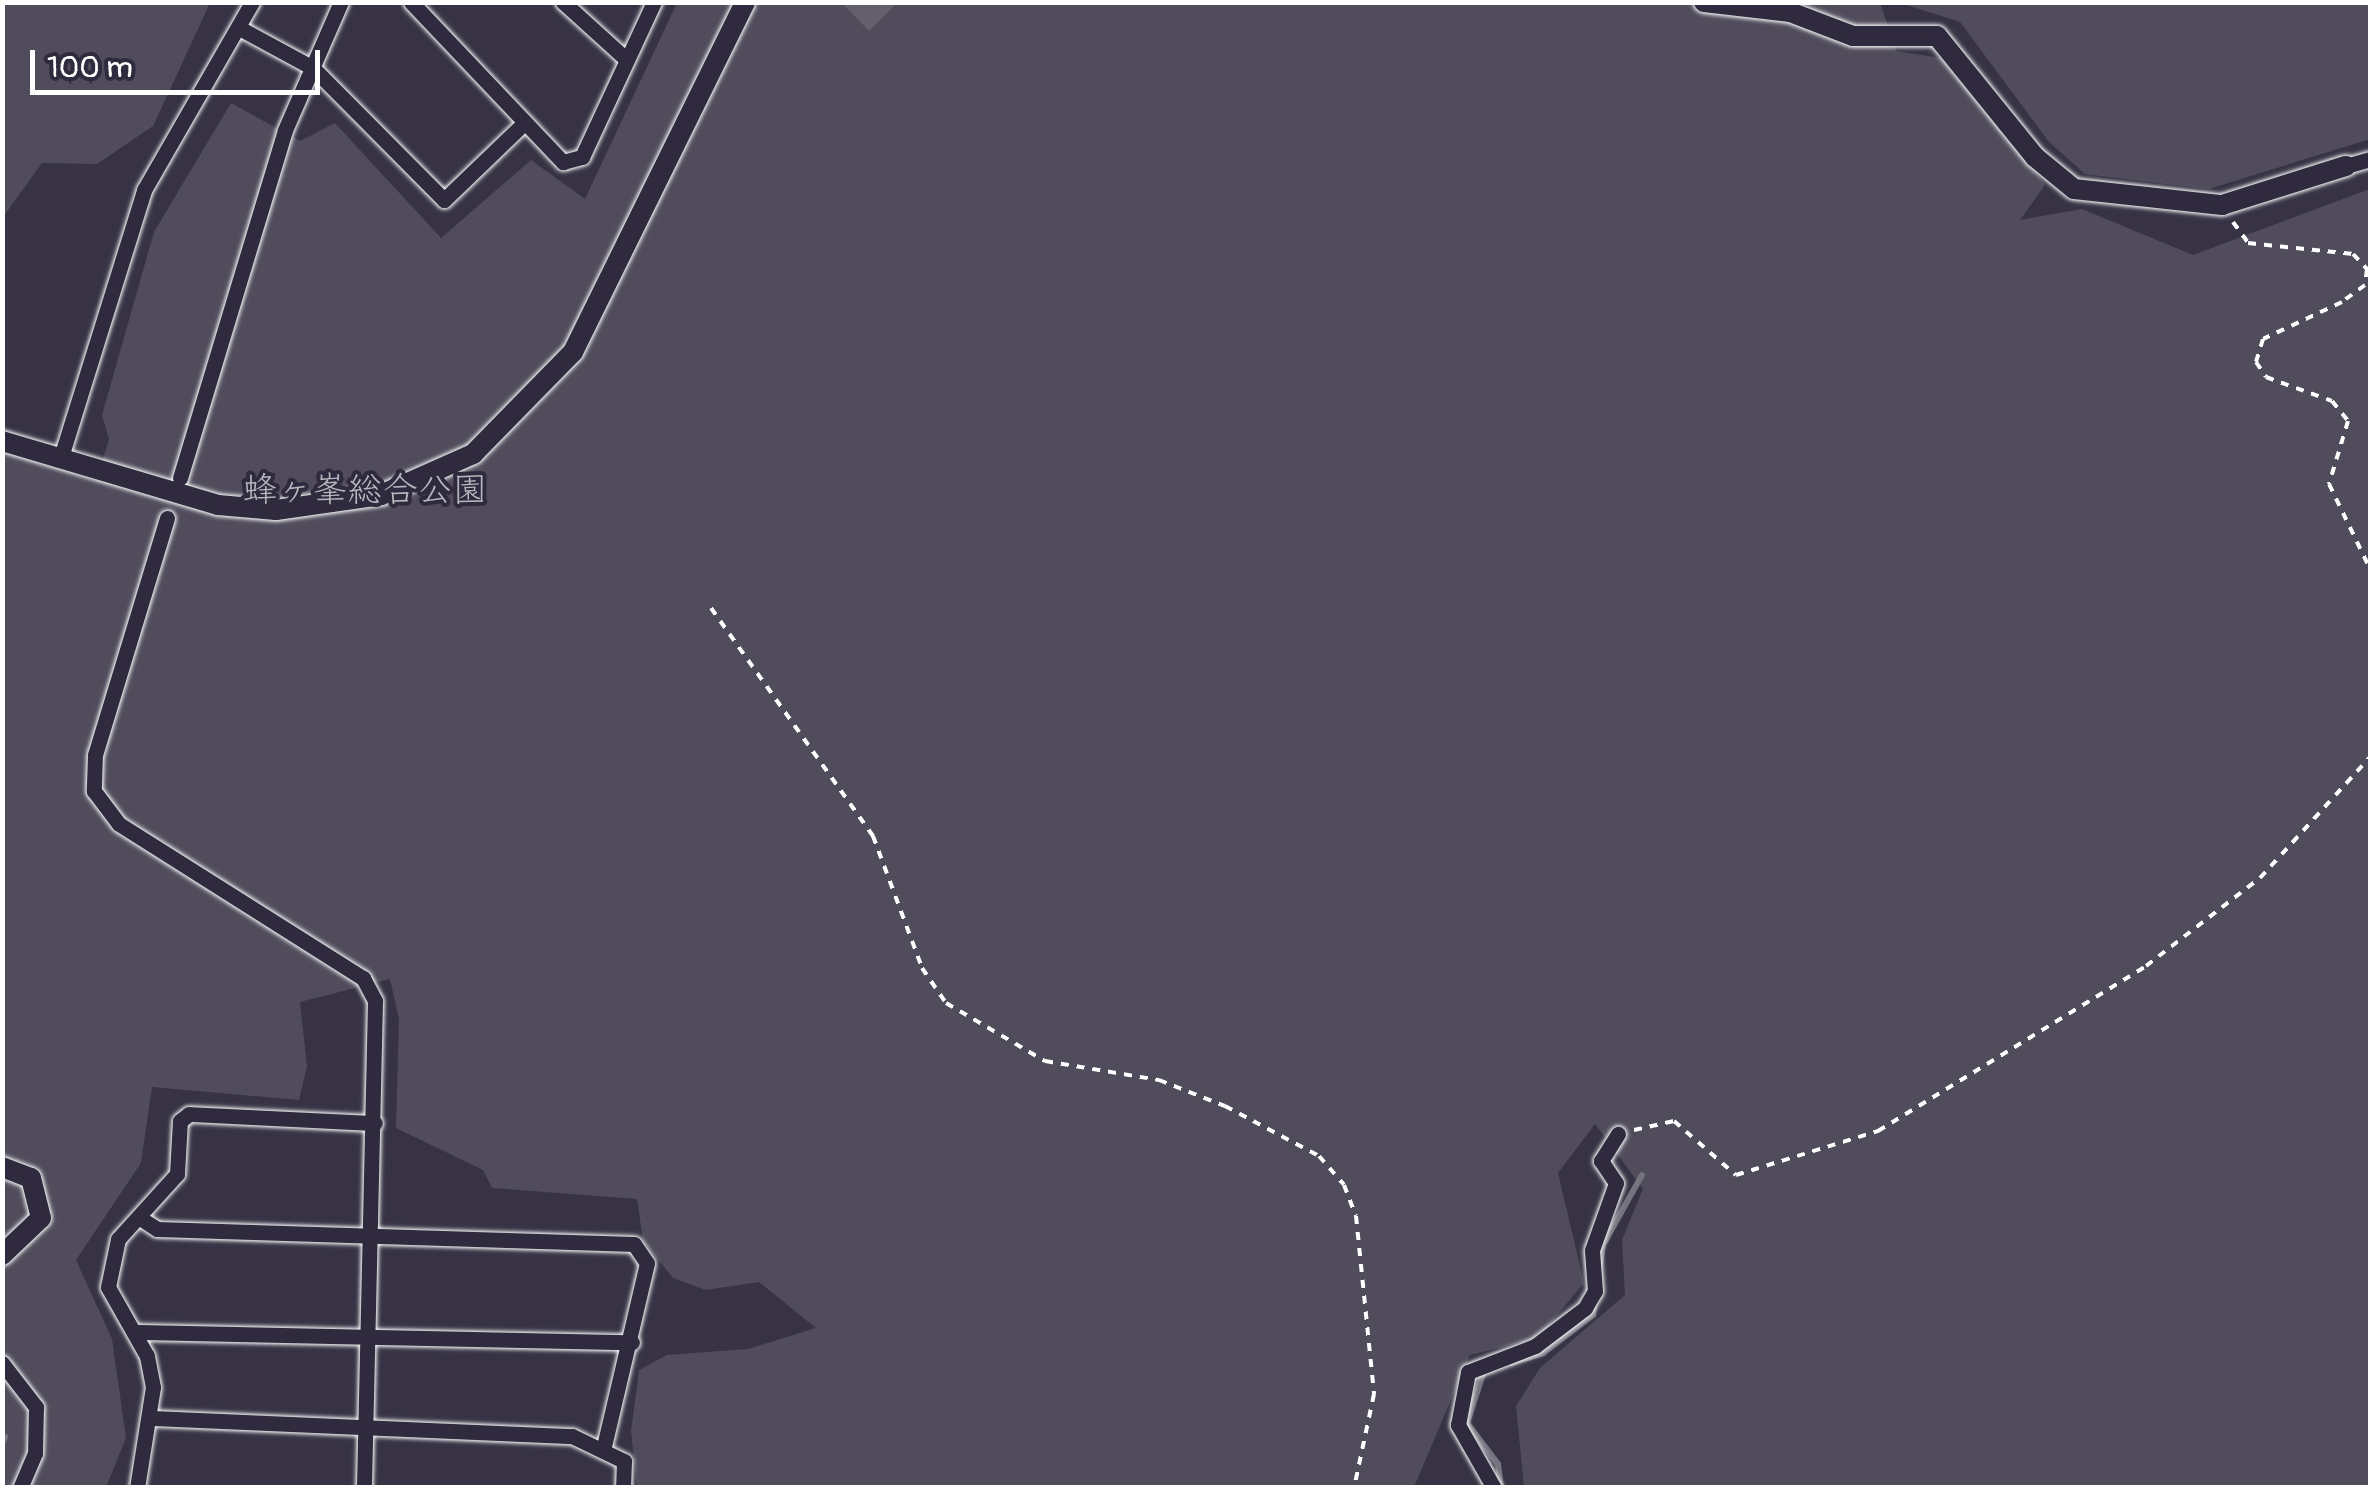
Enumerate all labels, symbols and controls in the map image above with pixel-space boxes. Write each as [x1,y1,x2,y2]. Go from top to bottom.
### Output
scale bar [35,30,325,92]
text: 100 m [47,49,133,86]
park label: 蜂ヶ峯総合公園 [243,469,487,511]

